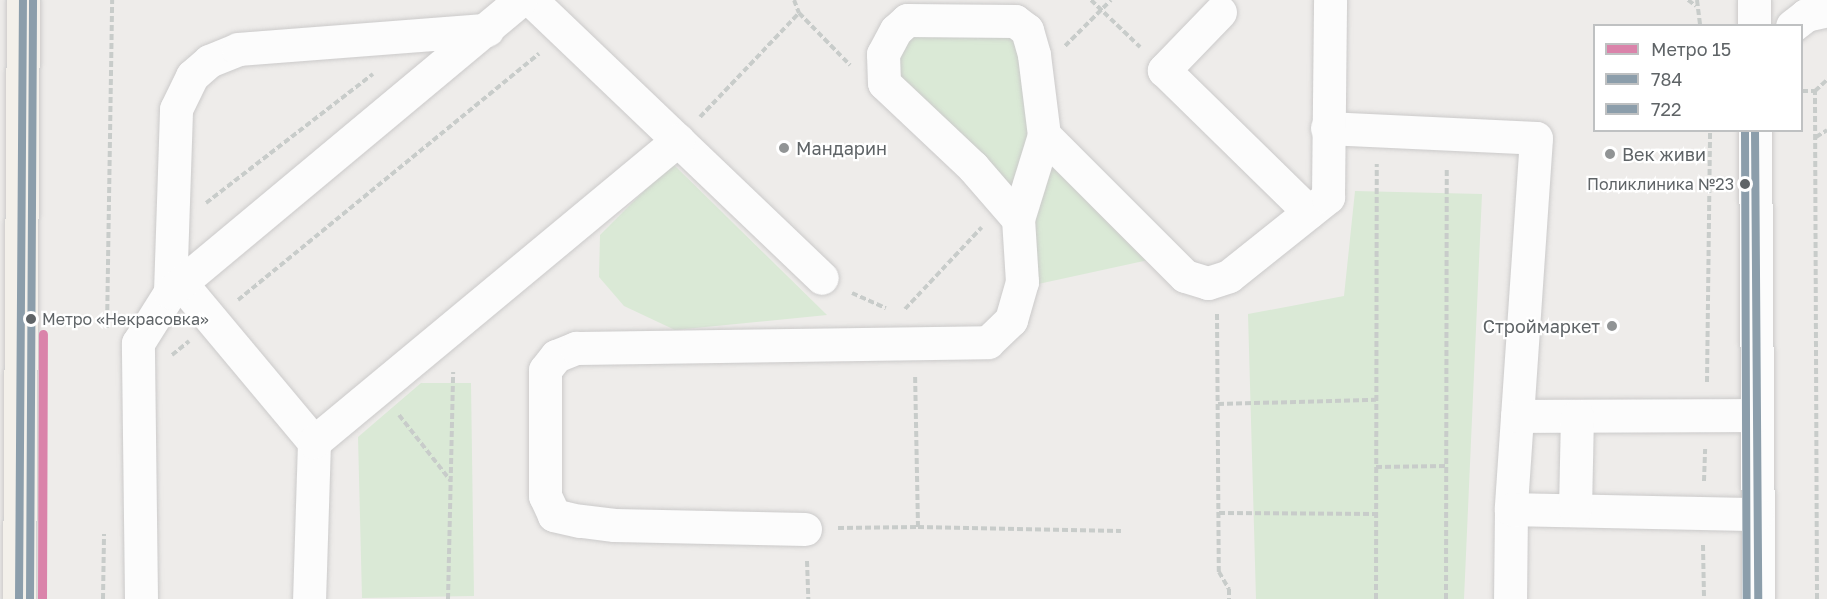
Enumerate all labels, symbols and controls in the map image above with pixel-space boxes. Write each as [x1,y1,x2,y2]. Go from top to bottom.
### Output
legend [1593,24,1803,132]
text: Метро 15 [1651,38,1731,60]
text: 784 [1651,68,1683,90]
text: 722 [1651,98,1681,120]
place label: Мандарин [796,137,887,159]
marker: Мандарин [777,141,791,155]
place label: Век живи [1622,143,1706,165]
marker: Век живи [1603,147,1617,161]
place label: Поликлиника №23 [1587,174,1734,194]
marker: Поликлиника №23 [1739,178,1751,190]
place label: Метро «Некрасовка» [42,309,209,329]
marker: Метро «Некрасовка» [25,313,37,325]
place label: Строймаркет [1483,315,1600,337]
marker: Строймаркет [1605,319,1619,333]

